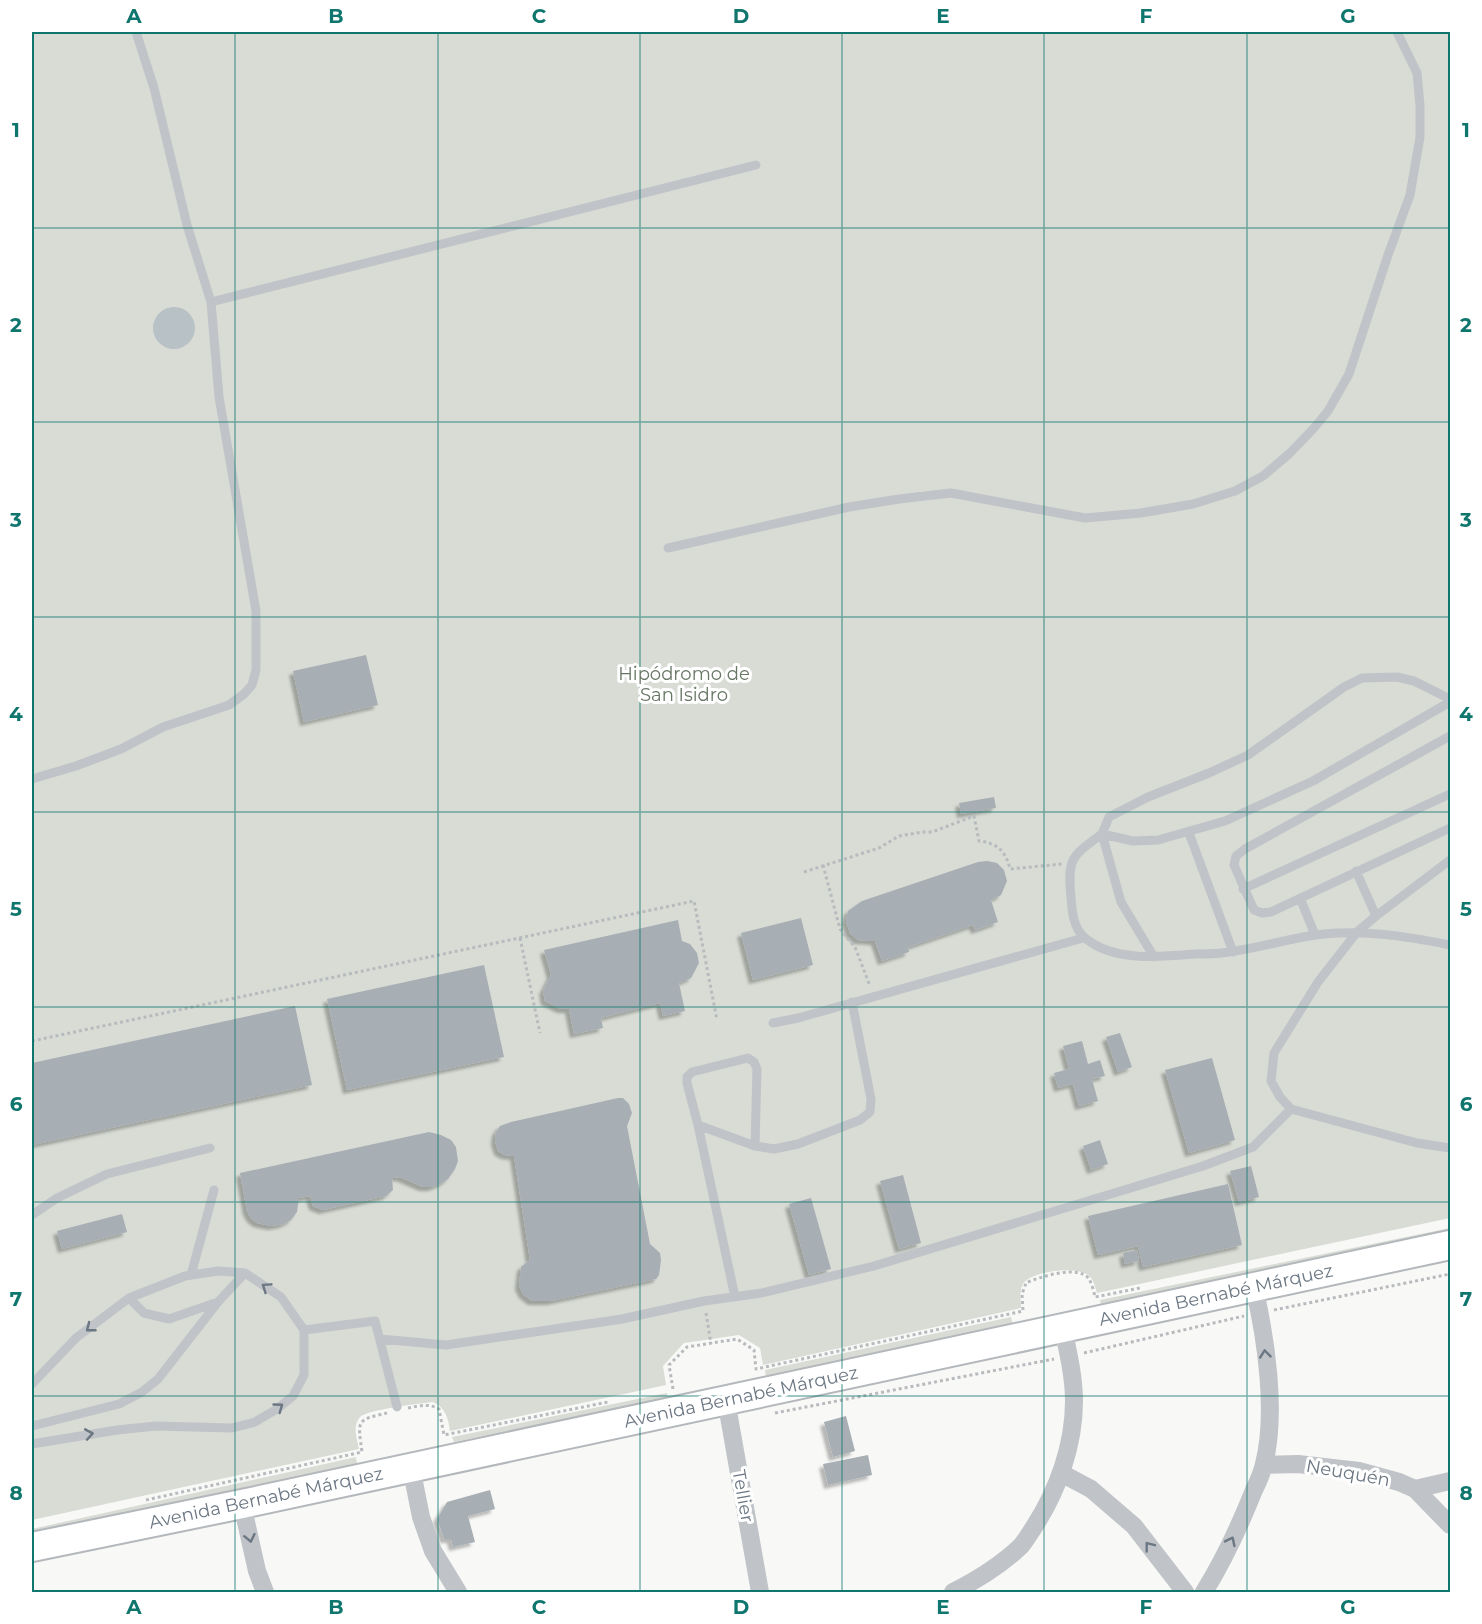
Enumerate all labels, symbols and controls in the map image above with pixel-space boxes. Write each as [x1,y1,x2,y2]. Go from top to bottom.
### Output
text: A [125,4,142,28]
text: B [328,4,344,28]
text: C [532,4,547,28]
text: D [733,4,749,28]
text: E [936,4,950,28]
text: F [1140,4,1153,28]
text: G [1340,4,1356,28]
text: 1 [12,118,20,142]
text: 1 [1462,118,1470,142]
text: 2 [10,313,22,337]
text: 2 [1460,313,1472,337]
text: 3 [9,508,22,532]
text: 3 [1459,508,1472,532]
park label: Hipódromo de San Isidro [618,663,750,706]
text: 4 [9,702,23,726]
text: 4 [1459,702,1473,726]
text: 5 [10,897,22,921]
text: 5 [1460,897,1472,921]
text: 6 [10,1092,23,1116]
text: 6 [1460,1092,1473,1116]
street label: Avenida Bernabé Márquez [1097,1259,1335,1331]
one-way arrow [261,1283,272,1294]
text: 7 [10,1287,22,1311]
text: 7 [1460,1287,1472,1311]
one-way arrow [85,1321,96,1332]
one-way arrow [1259,1349,1272,1358]
street label: Avenida Bernabé Márquez [622,1361,860,1433]
one-way arrow [272,1403,283,1414]
one-way arrow [85,1429,94,1441]
street label: Neuquén [1304,1455,1392,1491]
street label: Avenida Bernabé Márquez [147,1462,385,1534]
street label: Tellier [728,1468,758,1524]
text: 8 [9,1481,23,1505]
text: 8 [1459,1481,1473,1505]
one-way arrow [242,1532,255,1542]
one-way arrow [1224,1536,1236,1547]
one-way arrow [1146,1542,1157,1553]
text: A [125,1595,142,1619]
text: B [328,1595,344,1619]
text: C [532,1595,547,1619]
text: D [733,1595,749,1619]
text: E [936,1595,950,1619]
text: F [1140,1595,1153,1619]
text: G [1340,1595,1356,1619]

